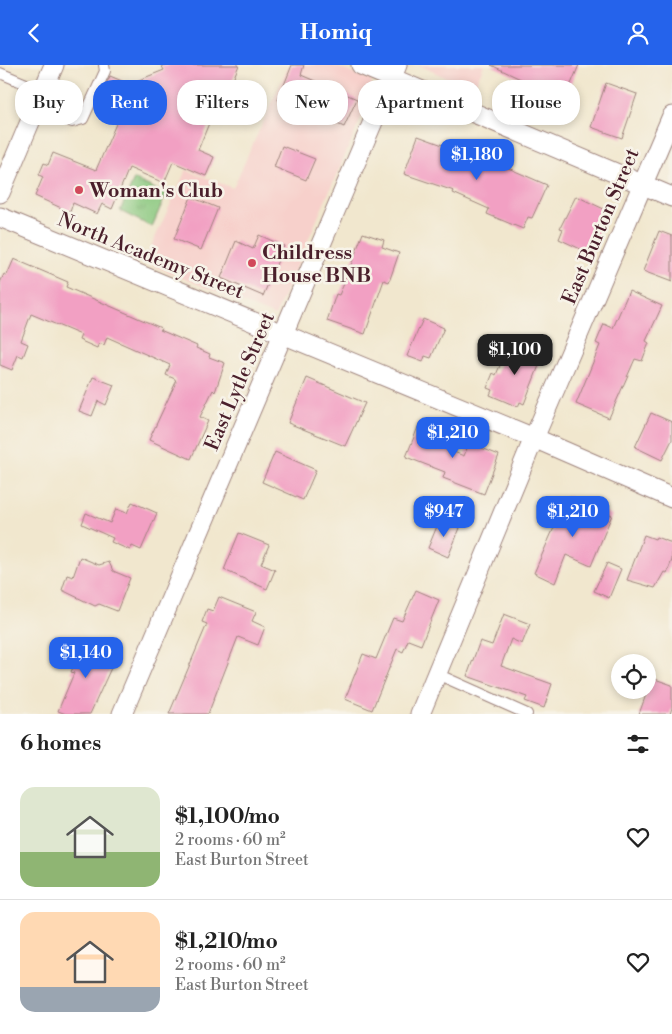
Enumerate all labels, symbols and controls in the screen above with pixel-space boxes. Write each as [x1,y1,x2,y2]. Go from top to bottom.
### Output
icon: back [20,19,48,47]
text: Homiq [300,19,372,46]
icon: person [624,19,652,47]
chip: Buy [15,80,83,125]
chip: Rent [93,80,167,125]
chip: Filters [177,80,267,125]
chip: New [277,80,348,125]
chip: Apartment [358,80,482,125]
chip: House [492,80,580,125]
pin: $1,180 [436,139,518,181]
text: $1,180 [451,145,503,165]
street label: East Burton Street [557,145,646,308]
place label: Woman's Club [88,179,223,204]
marker: Woman's Club [73,184,85,196]
street label: North Academy Street [54,208,247,305]
place label: Childress House BNB [262,241,371,289]
marker: Childress House BNB [246,257,258,269]
street label: East Lytle Street [200,308,281,455]
pin: $1,100 [474,333,556,376]
text: $1,100 [489,340,541,360]
pin: $1,210 [412,417,494,459]
text: $1,210 [427,423,479,443]
pin: $947 [414,495,474,538]
pin: $1,210 [532,495,614,538]
text: $947 [425,502,463,522]
text: $1,210 [547,502,599,522]
pin: $1,140 [45,637,127,679]
text: $1,140 [60,643,112,663]
map controls [611,654,656,699]
button: locate [611,654,656,699]
icon: filters [624,730,652,758]
text: 6 homes [20,731,101,757]
text: $1,100/mo [175,804,280,830]
icon: home [60,807,120,867]
icon: heart [624,823,652,851]
text: 2 rooms · 60 m² [175,830,286,850]
text: East Burton Street [175,850,309,870]
text: $1,210/mo [175,929,278,955]
icon: home [60,932,120,992]
icon: heart [624,948,652,976]
text: 2 rooms · 60 m² [175,955,286,975]
text: East Burton Street [175,975,309,995]

